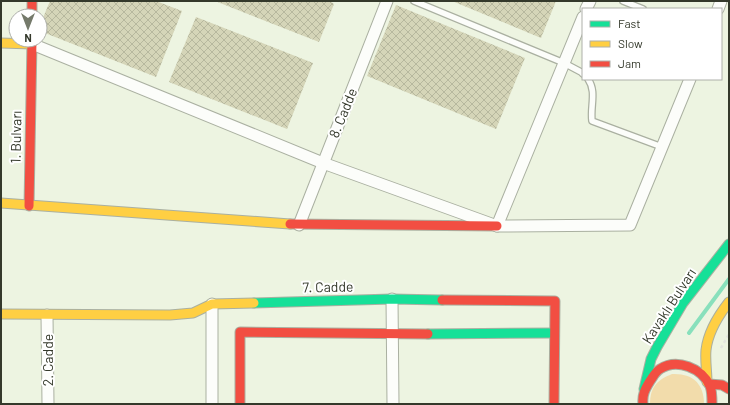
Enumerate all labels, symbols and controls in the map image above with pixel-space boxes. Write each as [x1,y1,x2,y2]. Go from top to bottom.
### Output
north arrow [8,8,48,48]
legend [582,8,722,80]
text: Fast [618,16,641,30]
text: N [24,32,32,45]
text: Slow [618,36,643,50]
text: Jam [618,56,641,70]
street label: 8. Cadde [325,85,360,140]
street label: 1. Bulvarı [7,111,24,163]
street label: Kavaklı Bulvarı [638,265,699,347]
street label: 7. Cadde [302,278,354,295]
street label: 2. Cadde [39,334,56,386]

